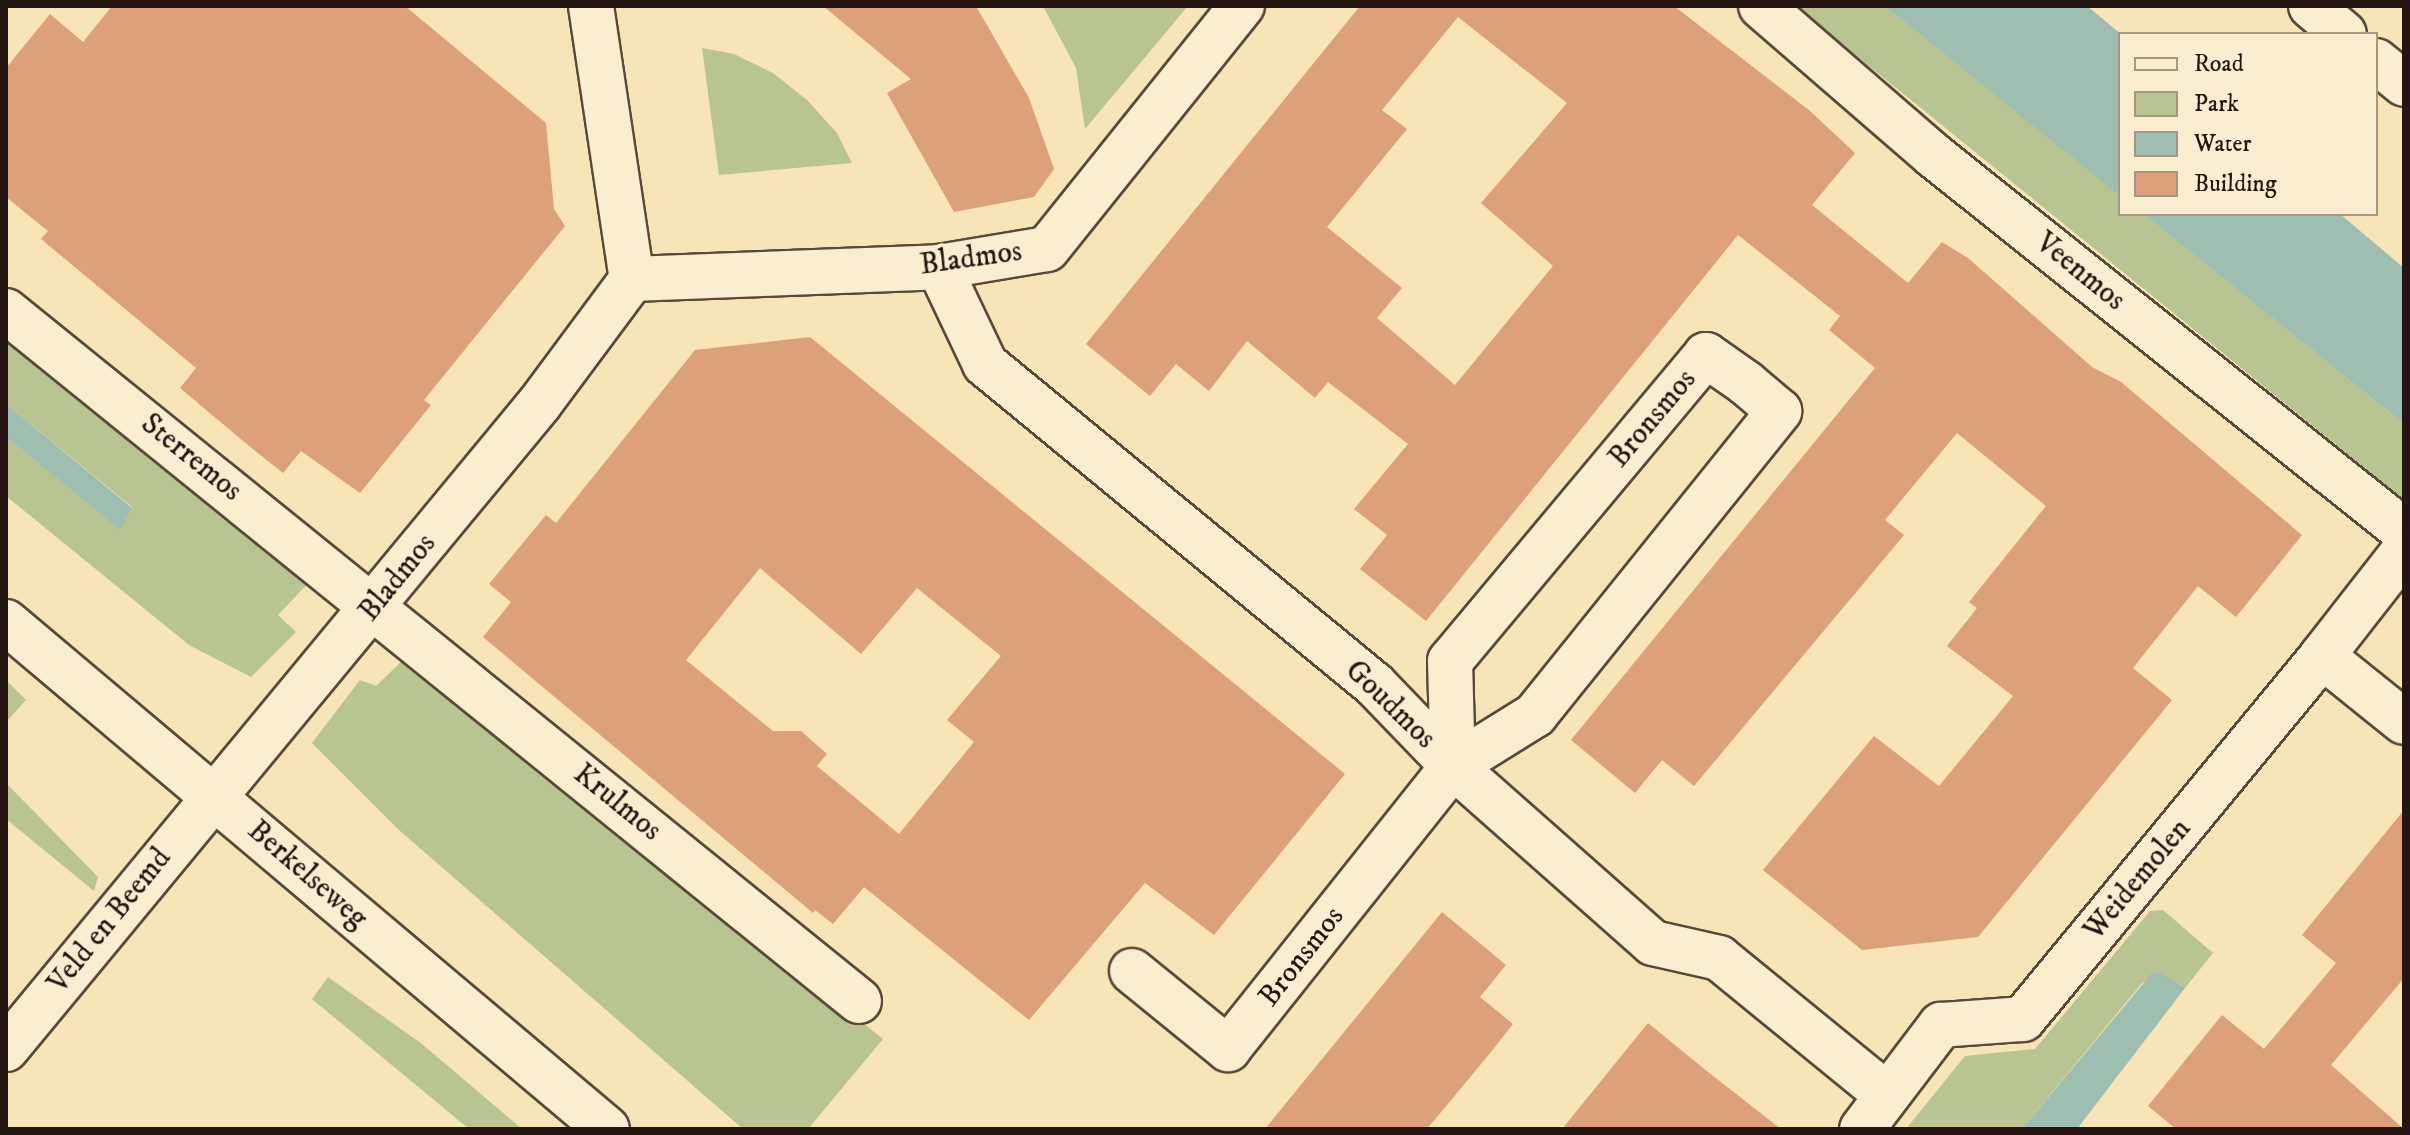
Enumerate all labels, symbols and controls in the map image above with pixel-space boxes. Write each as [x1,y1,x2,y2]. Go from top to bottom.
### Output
legend [2118,32,2378,216]
text: Road [2194,49,2244,79]
text: Park [2194,89,2239,119]
text: Water [2194,129,2251,159]
text: Building [2194,169,2277,199]
street label: Veenmos [2028,225,2132,319]
street label: Bladmos [918,234,1024,284]
street label: Bronsmos [1602,362,1704,476]
street label: Sterremos [133,406,249,510]
street label: Bladmos [352,527,444,629]
street label: Goudmos [1337,653,1443,757]
street label: Krulmos [566,757,668,849]
street label: Weidemolen [2077,812,2199,948]
street label: Berkelseweg [240,813,374,937]
street label: Veld en Beemd [41,841,179,1001]
street label: Bronsmos [1252,900,1352,1014]

